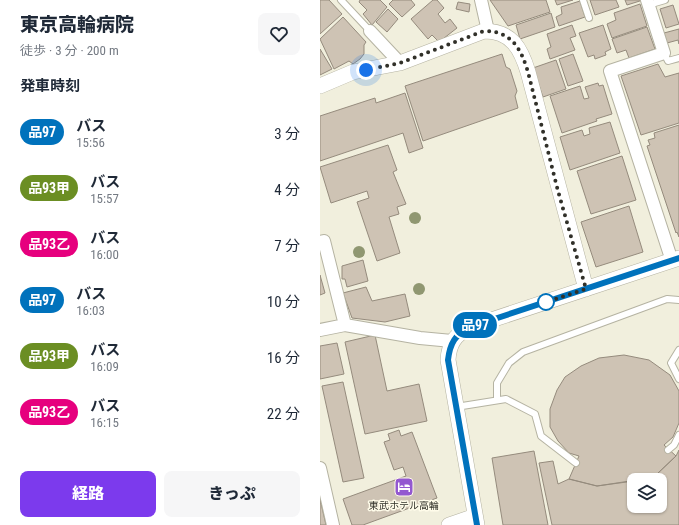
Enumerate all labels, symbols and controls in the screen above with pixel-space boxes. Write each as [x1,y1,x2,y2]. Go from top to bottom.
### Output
text: 東京高輪病院 [20,13,134,36]
button: heart [258,13,300,55]
text: 徒歩 · 3 分 · 200 m [20,43,119,58]
your location [356,60,376,80]
text: 発車時刻 [20,77,80,95]
text: バス [76,117,106,135]
text: 品97 [28,124,56,140]
text: 3 分 [274,125,300,143]
text: 15:56 [76,135,105,150]
text: バス [90,173,120,191]
text: 品93甲 [28,180,70,196]
text: 4 分 [274,181,300,199]
text: 15:57 [90,191,119,206]
text: バス [90,229,120,247]
text: 品93乙 [28,236,70,252]
text: 7 分 [274,237,300,255]
text: 16:00 [90,247,119,262]
text: バス [76,285,106,303]
text: 品97 [28,292,56,308]
text: 10 分 [267,293,300,311]
unlabelled marker [537,293,555,311]
text: 16:03 [76,303,105,318]
line badge: 品97 [452,312,498,338]
text: 品97 [461,317,489,333]
text: バス [90,341,120,359]
text: 品93甲 [28,348,70,364]
text: 16 分 [267,349,300,367]
text: 16:09 [90,359,119,374]
text: バス [90,397,120,415]
text: 品93乙 [28,404,70,420]
text: 22 分 [267,405,300,423]
text: 16:15 [90,415,119,430]
button: 経路 [20,471,156,517]
button: きっぷ [164,471,300,517]
map controls [627,473,667,513]
button: layers [627,473,667,513]
hotel icon: 東武ホテル高輪 [393,476,415,498]
place label: 東武ホテル高輪 [369,500,439,511]

